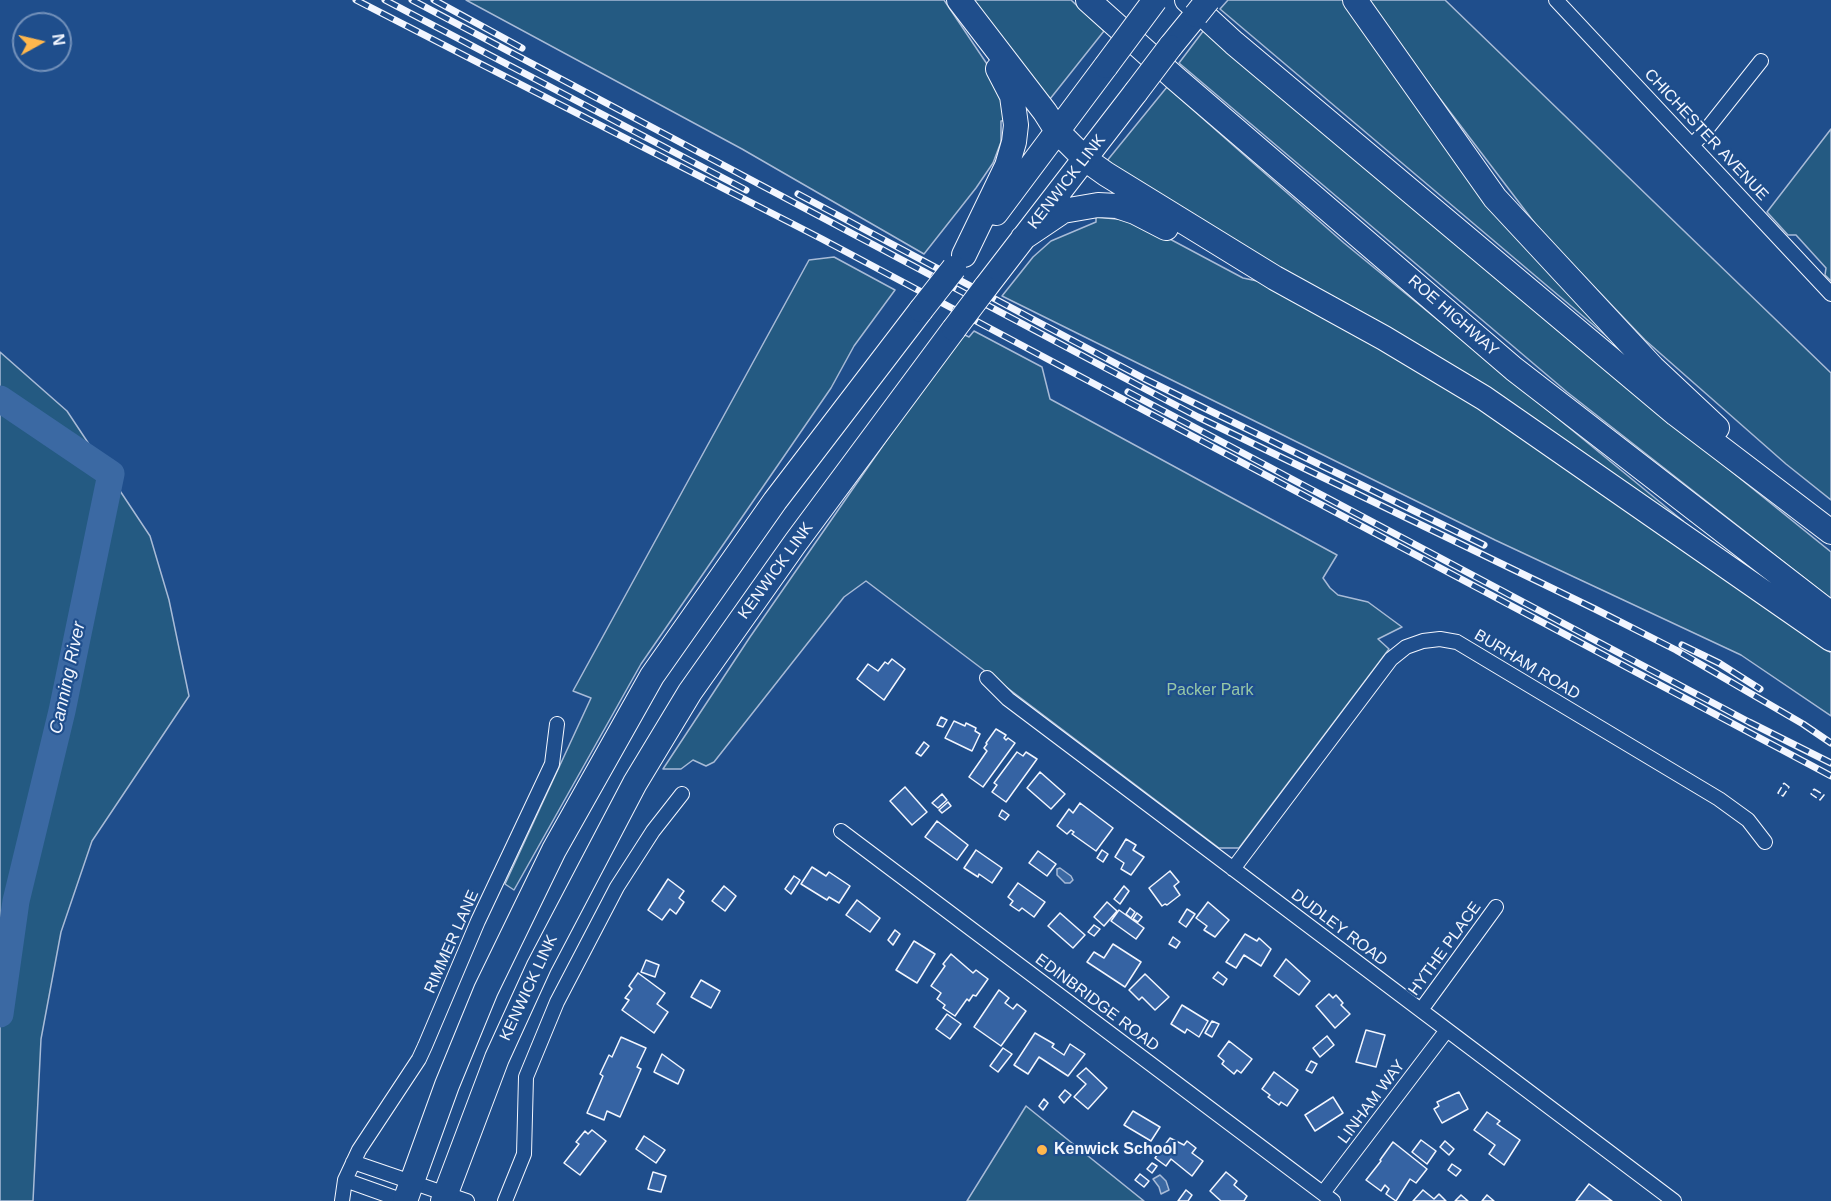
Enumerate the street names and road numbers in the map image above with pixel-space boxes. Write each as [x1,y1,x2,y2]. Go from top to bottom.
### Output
street label: CHICHESTER AVENUE [1640,65,1772,205]
street label: KENWICK LINK [1024,131,1110,233]
street label: ROE HIGHWAY [1404,271,1502,361]
street label: KENWICK LINK [735,519,817,623]
street label: BURHAM ROAD [1471,626,1583,704]
street label: DUDLEY ROAD [1287,886,1391,970]
street label: RIMMER LANE [421,887,483,997]
street label: HYTHE PLACE [1405,898,1485,1000]
street label: KENWICK LINK [496,932,562,1044]
street label: EDINBRIDGE ROAD [1031,950,1163,1056]
street label: LINHAM WAY [1334,1056,1410,1148]

